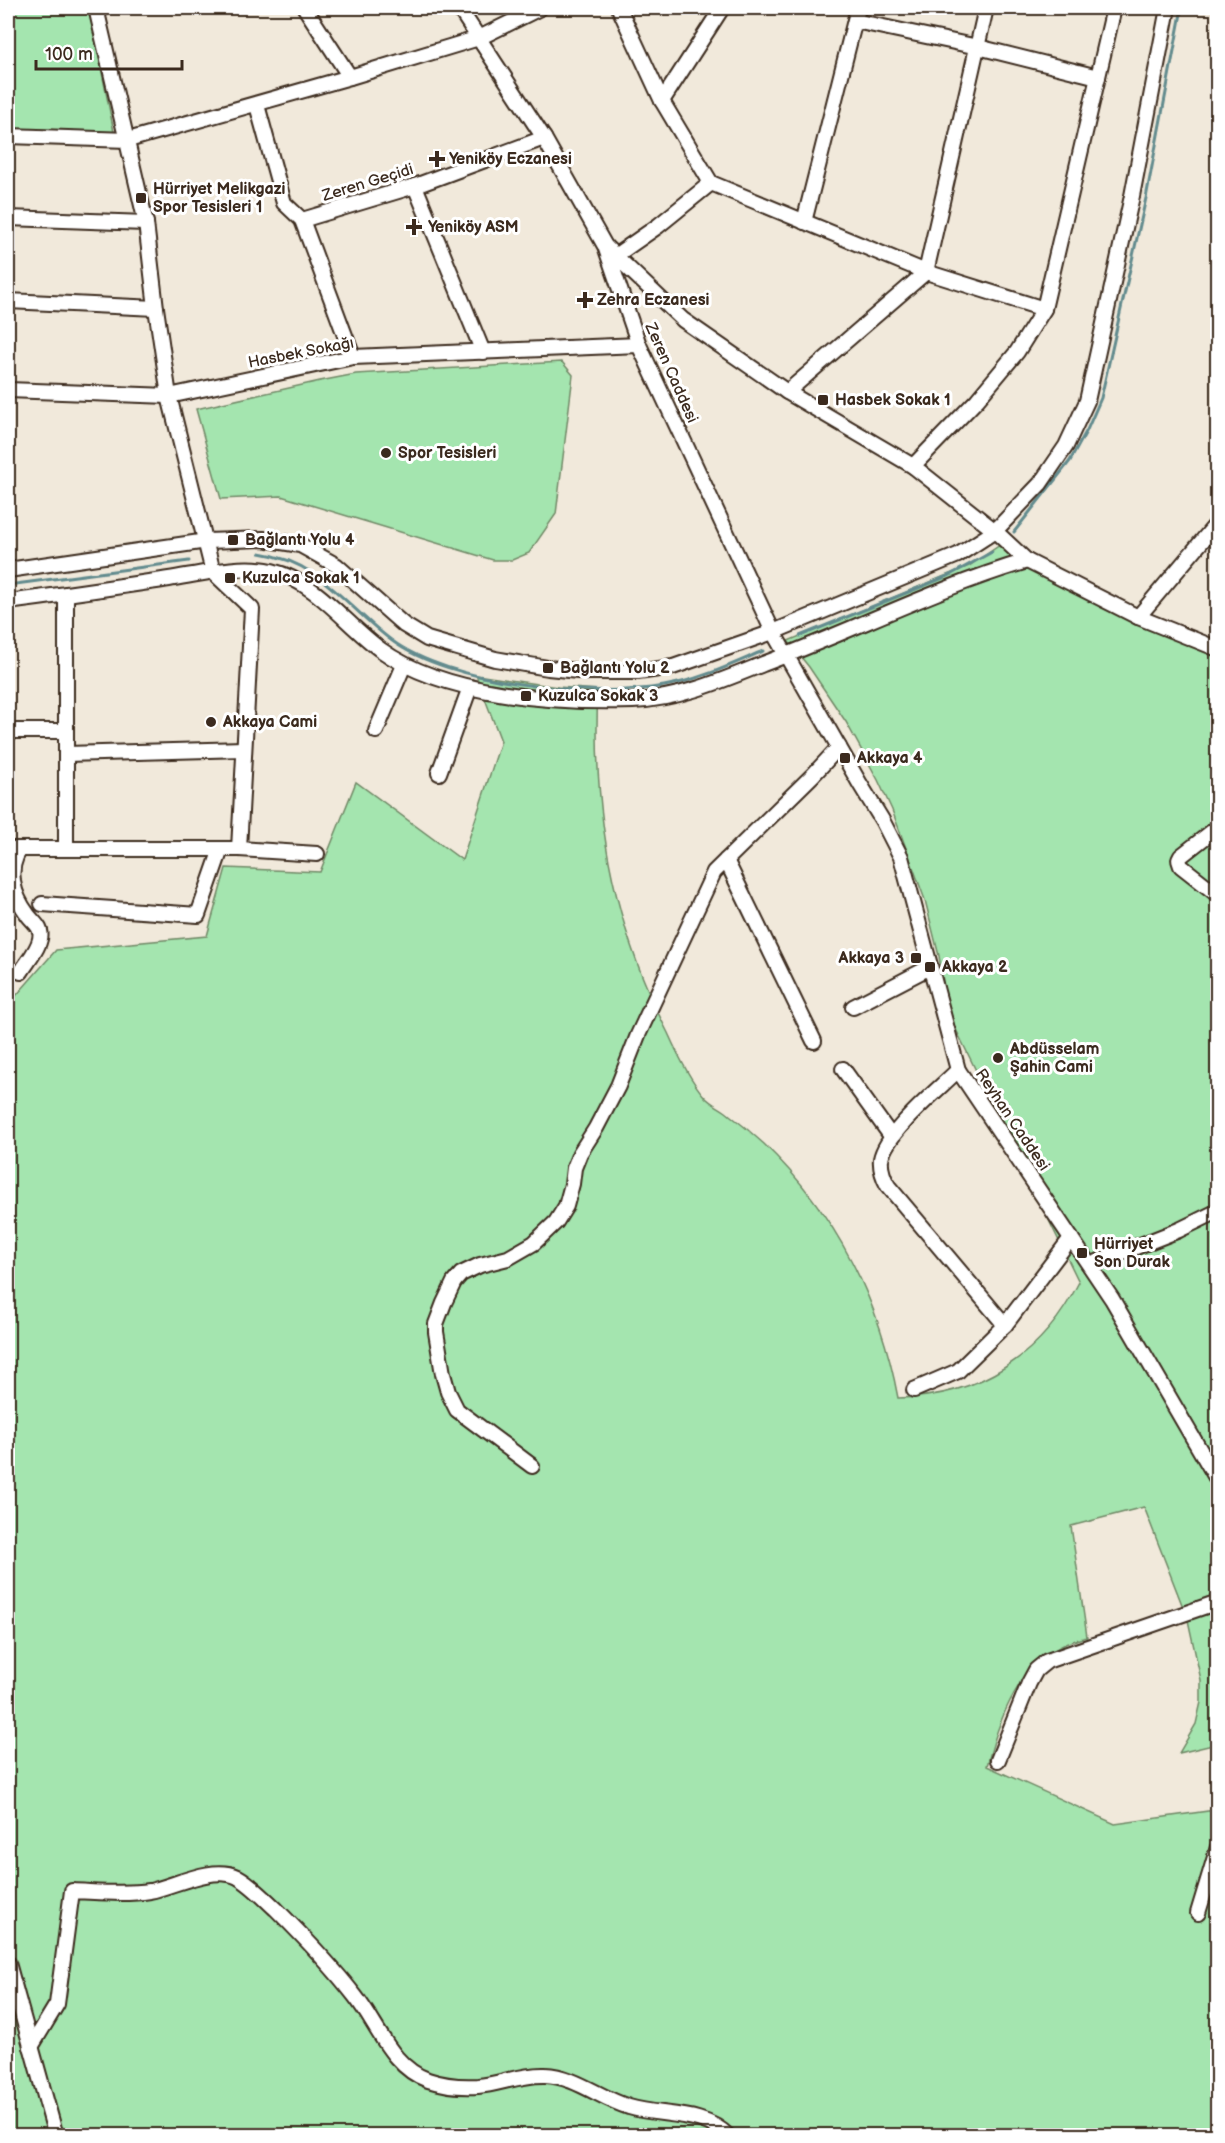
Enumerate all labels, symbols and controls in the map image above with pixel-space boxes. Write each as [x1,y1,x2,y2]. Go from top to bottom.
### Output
scale bar [36,33,182,71]
text: 100 m [45,44,93,65]
place label: Yeniköy Eczanesi [449,150,572,169]
marker: Yeniköy Eczanesi [430,152,444,166]
street label: Zeren Geçidi [319,160,416,206]
place label: Hürriyet Melikgazi Spor Tesisleri 1 [153,180,286,217]
marker: Hürriyet Melikgazi Spor Tesisleri 1 [134,191,148,205]
marker: Yeniköy ASM [405,218,423,236]
place label: Yeniköy ASM [428,218,519,237]
place label: Zehra Eczanesi [597,291,710,310]
marker: Zehra Eczanesi [578,293,592,307]
street label: Zeren Caddesi [640,319,702,426]
street label: Hasbek Sokağı [246,333,356,373]
place label: Hasbek Sokak 1 [835,391,951,410]
marker: Hasbek Sokak 1 [816,393,830,407]
place label: Spor Tesisleri [398,444,497,463]
marker: Spor Tesisleri [379,446,393,460]
place label: Bağlantı Yolu 4 [245,531,355,550]
marker: Bağlantı Yolu 4 [226,533,240,547]
place label: Kuzulca Sokak 1 [242,569,360,588]
marker: Kuzulca Sokak 1 [223,571,237,585]
place label: Bağlantı Yolu 2 [560,659,670,678]
marker: Bağlantı Yolu 2 [541,661,555,675]
place label: Kuzulca Sokak 3 [538,687,658,706]
marker: Kuzulca Sokak 3 [519,689,533,703]
place label: Akkaya Cami [222,713,317,732]
marker: Akkaya Cami [204,715,218,729]
place label: Akkaya 4 [856,749,923,768]
marker: Akkaya 4 [838,751,852,765]
place label: Akkaya 3 [838,949,904,968]
marker: Akkaya 3 [909,951,923,965]
place label: Akkaya 2 [941,958,1008,977]
marker: Akkaya 2 [923,960,937,974]
place label: Abdüsselam Şahin Cami [1009,1040,1099,1077]
marker: Abdüsselam Şahin Cami [991,1051,1005,1065]
street label: Reyhan Caddesi [971,1065,1053,1175]
place label: Hürriyet Son Durak [1094,1235,1170,1272]
marker: Hürriyet Son Durak [1075,1246,1089,1260]

